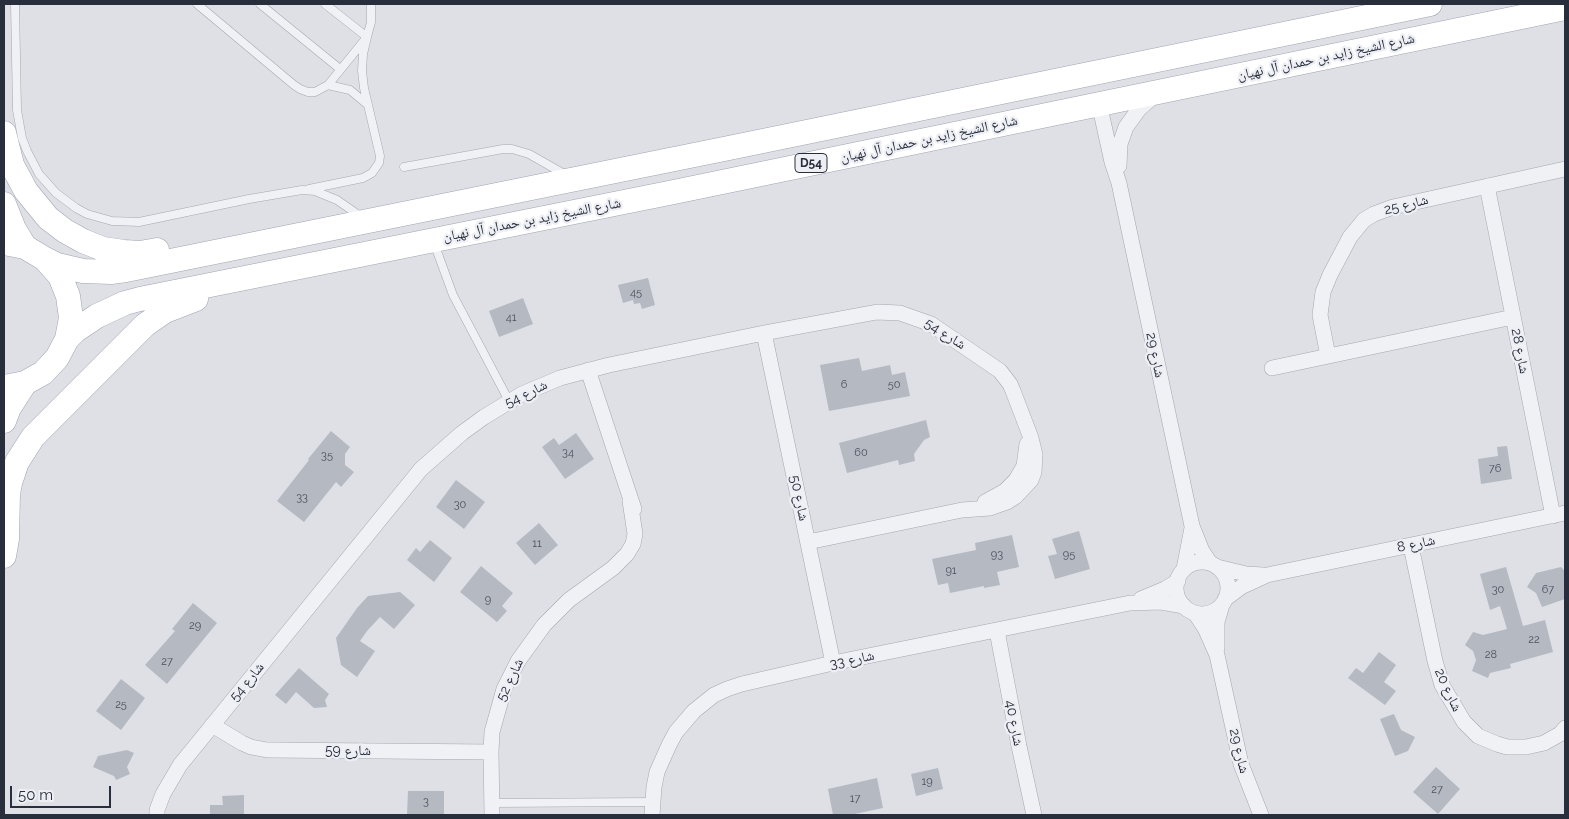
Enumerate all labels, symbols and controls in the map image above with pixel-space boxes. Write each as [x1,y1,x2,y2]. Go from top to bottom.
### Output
street label: شارع الشيخ زايد بن حمدان آل نهيان [1236,30,1416,84]
street label: شارع الشيخ زايد بن حمدان آل نهيان [839,112,1019,166]
road number: D54 [795,154,827,172]
street label: شارع 25 [1382,191,1430,219]
street label: شارع الشيخ زايد بن حمدان آل نهيان [442,195,622,245]
house number: 45 [630,286,642,300]
house number: 41 [506,311,516,325]
street label: شارع 54 [921,315,969,353]
street label: شارع 28 [1507,327,1533,375]
street label: شارع 29 [1142,331,1168,379]
street label: شارع 54 [502,376,550,412]
house number: 6 [841,378,847,392]
house number: 50 [888,378,900,392]
house number: 34 [562,446,574,460]
house number: 60 [854,446,868,460]
house number: 35 [321,449,333,463]
house number: 76 [1489,462,1501,476]
street label: شارع 50 [786,474,812,522]
house number: 33 [296,491,308,505]
house number: 30 [454,498,466,512]
street label: شارع 8 [1395,532,1437,556]
house number: 11 [532,537,542,551]
house number: 93 [991,548,1003,562]
house number: 95 [1063,548,1075,562]
house number: 91 [945,564,957,578]
house number: 30 [1492,583,1504,597]
house number: 67 [1542,583,1554,597]
house number: 9 [485,593,491,607]
house number: 29 [189,619,201,633]
house number: 22 [1528,633,1540,647]
street label: شارع 33 [828,647,876,673]
house number: 28 [1485,648,1497,662]
house number: 27 [161,655,173,669]
street label: شارع 52 [493,656,527,704]
street label: شارع 54 [226,659,268,705]
street label: شارع 20 [1431,666,1465,714]
house number: 25 [115,698,127,712]
street label: شارع 40 [1001,699,1027,747]
street label: شارع 29 [1225,727,1253,775]
street label: شارع 59 [325,743,371,759]
house number: 19 [921,775,933,789]
scale bar [12,776,114,808]
house number: 27 [1431,783,1443,797]
text: 50 m [18,786,53,804]
house number: 17 [850,792,860,806]
house number: 3 [423,795,429,809]

